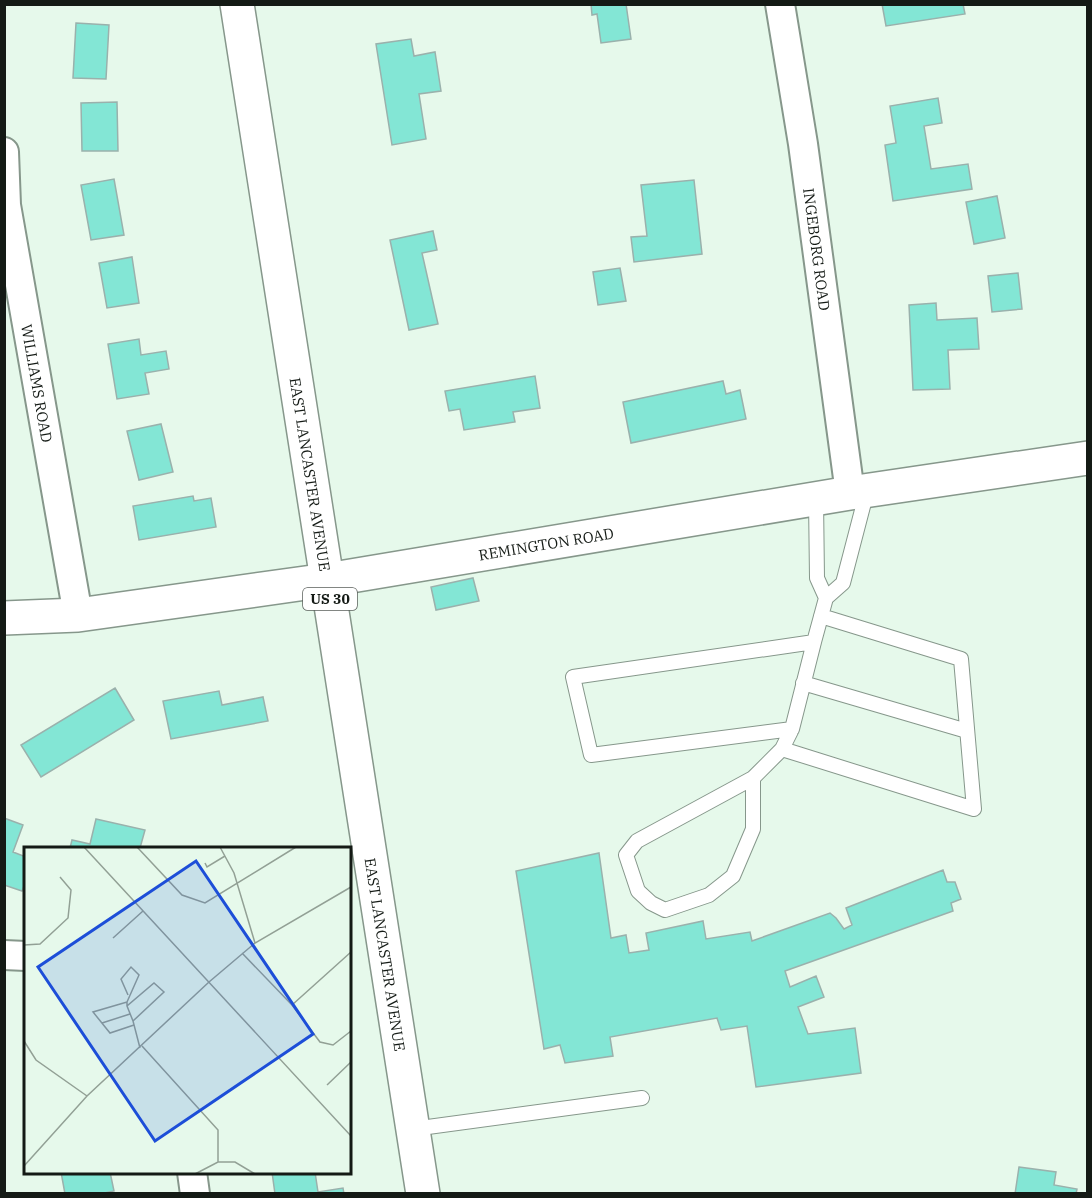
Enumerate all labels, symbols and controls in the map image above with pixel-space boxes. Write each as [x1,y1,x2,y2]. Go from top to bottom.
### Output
street label: INGEBORG ROAD [800,187,835,312]
street label: WILLIAMS ROAD [18,323,57,444]
street label: EAST LANCASTER AVENUE [286,376,335,572]
street label: REMINGTON ROAD [477,523,615,564]
road number: US 30 [303,588,357,610]
inset map [24,847,351,1174]
street label: EAST LANCASTER AVENUE [361,856,410,1053]

